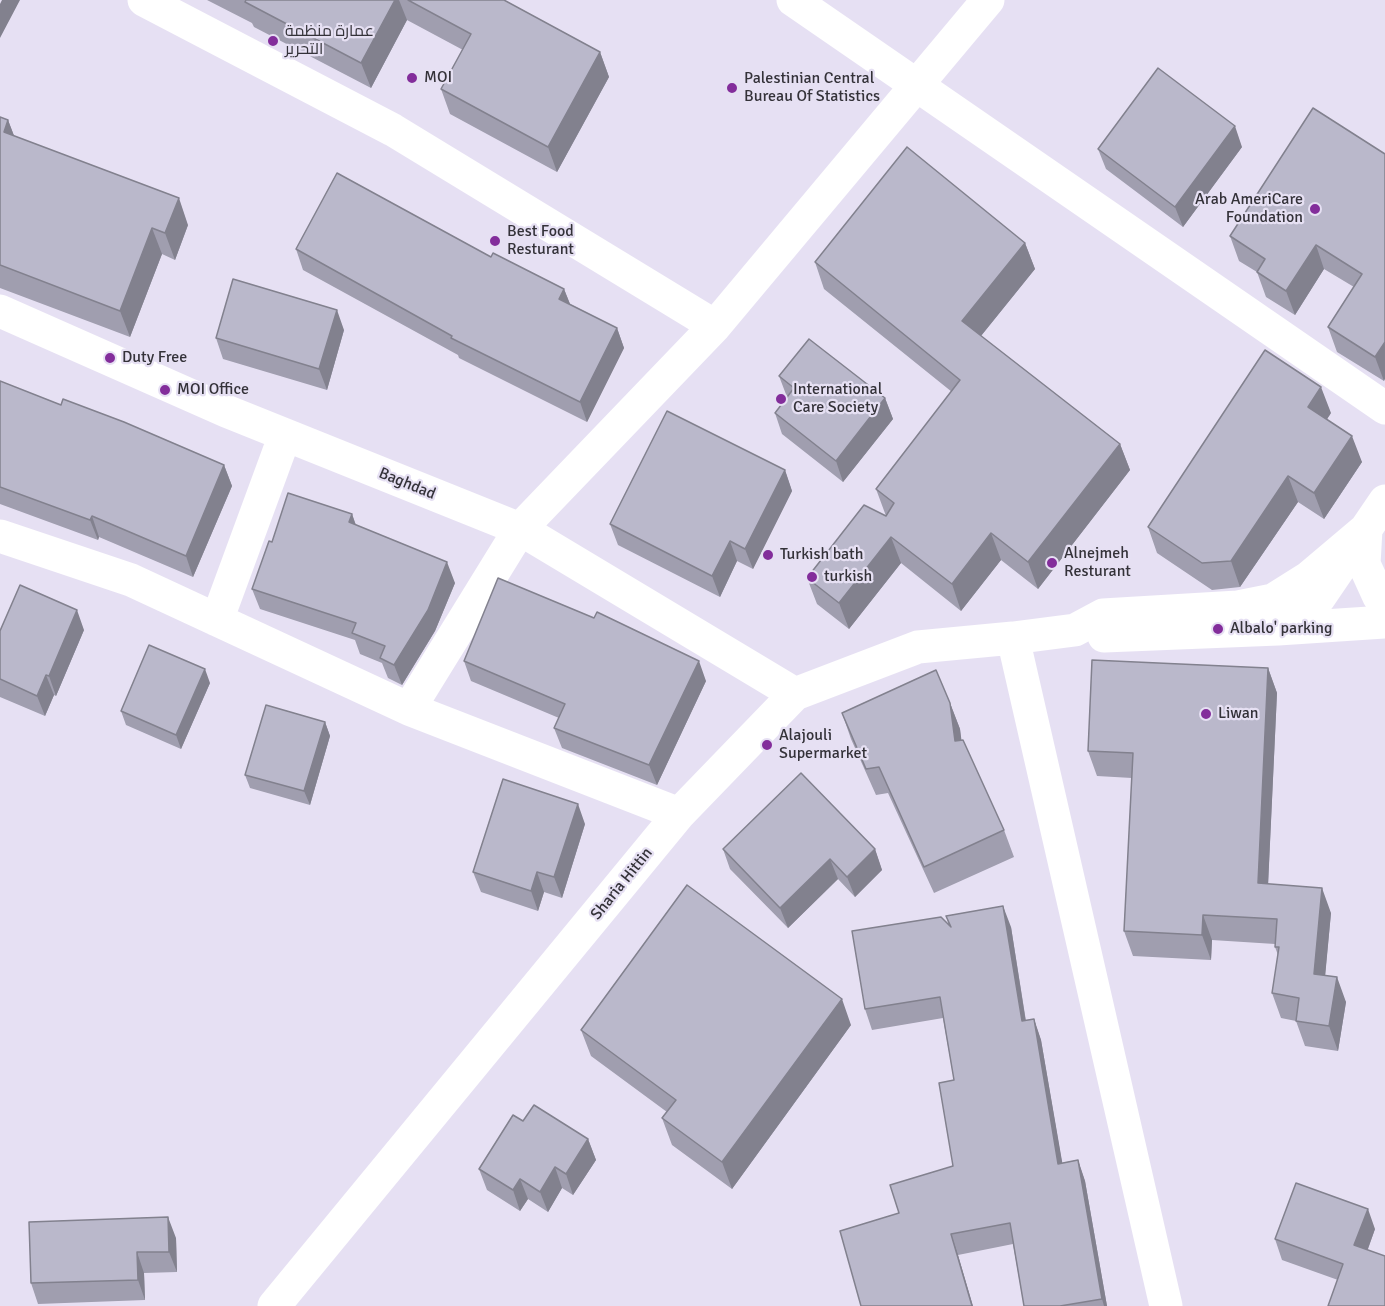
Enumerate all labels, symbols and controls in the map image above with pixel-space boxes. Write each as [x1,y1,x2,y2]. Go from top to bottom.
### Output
place label: عمارة منظمة التحرير [285,22,374,60]
marker: عمارة منظمة التحرير [266,34,280,48]
place label: MOI [424,68,452,88]
place label: Palestinian Central Bureau Of Statistics [744,69,880,107]
marker: MOI [405,71,419,85]
marker: Palestinian Central Bureau Of Statistics [725,81,739,95]
place label: Arab AmeriCare Foundation [1195,190,1303,228]
marker: Arab AmeriCare Foundation [1308,202,1322,216]
place label: Best Food Resturant [507,222,574,260]
marker: Best Food Resturant [488,234,502,248]
place label: Duty Free [122,348,187,368]
marker: Duty Free [103,351,117,365]
place label: MOI Office [177,380,249,400]
place label: International Care Society [793,380,882,418]
marker: MOI Office [158,383,172,397]
marker: International Care Society [774,392,788,406]
street label: Baghdad [376,464,438,504]
place label: Alnejmeh Resturant [1064,544,1131,582]
place label: Turkish bath [780,545,863,565]
marker: Turkish bath [761,548,775,562]
marker: Alnejmeh Resturant [1045,556,1059,570]
place label: turkish [824,567,872,587]
marker: turkish [805,570,819,584]
place label: Albalo' parking [1230,619,1332,639]
marker: Albalo' parking [1211,622,1225,636]
place label: Liwan [1218,704,1258,724]
marker: Liwan [1199,707,1213,721]
place label: Alajouli Supermarket [779,726,867,764]
marker: Alajouli Supermarket [760,738,774,752]
street label: Sharia Hittin [587,844,657,924]

